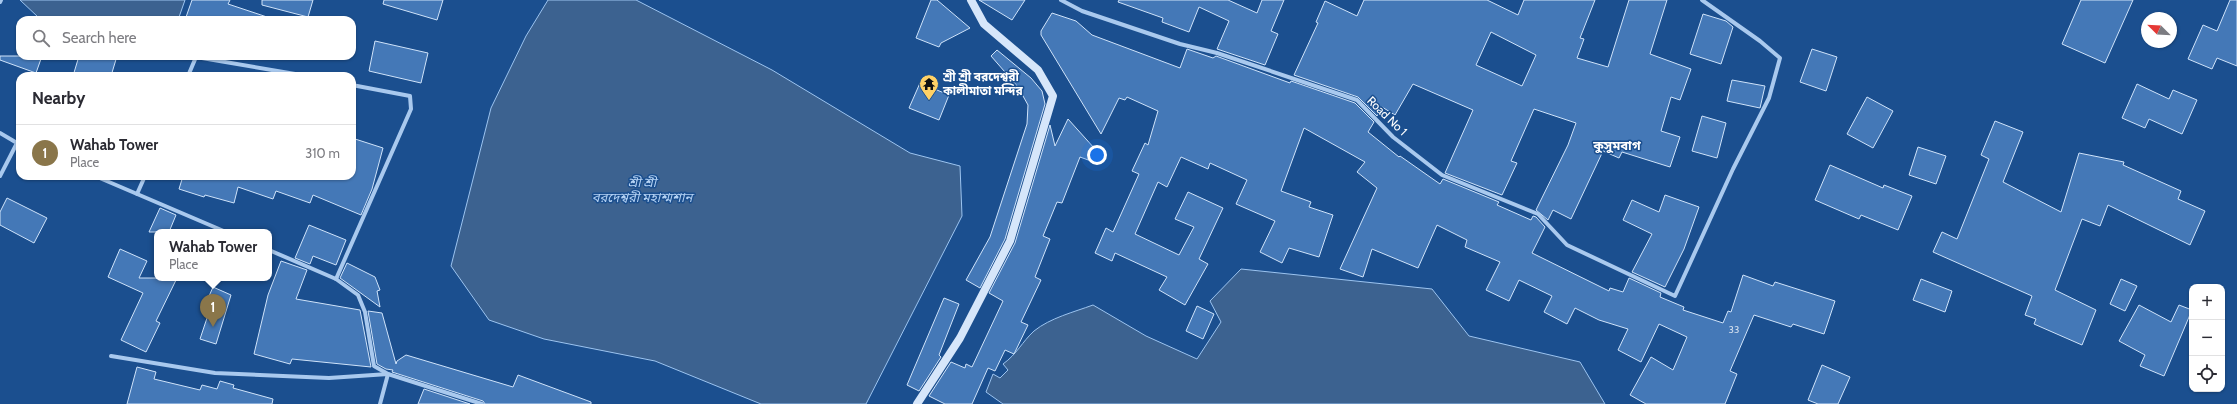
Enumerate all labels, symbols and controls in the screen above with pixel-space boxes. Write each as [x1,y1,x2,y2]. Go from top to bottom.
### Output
north arrow [2141,12,2177,48]
search box [16,16,356,60]
icon: search [30,27,52,49]
text: Search here [62,29,137,47]
place label: শ্রী শ্রী বরদেশ্বরী কালীমাতা মন্দির [942,69,1023,98]
temple icon: শ্রী শ্রী বরদেশ্বরী কালীমাতা মন্দির [918,73,940,101]
text: Nearby [32,88,85,108]
street label: Road No 1 [1364,93,1411,138]
text: Wahab Tower [70,136,158,154]
district label: কুসুমবাগ [1592,137,1642,154]
text: 1 [43,145,47,161]
text: 310 m [305,145,340,161]
your location [1087,145,1107,165]
text: Place [70,154,99,170]
water label: শ্রী শ্রী বরদেশ্বরী মহাশ্মশান [592,174,694,205]
popup [154,229,272,281]
text: Wahab Tower [169,238,257,256]
text: Place [169,256,198,272]
map controls [2189,284,2225,392]
button: + [2189,284,2225,320]
pin: 1 [200,294,226,327]
button: − [2189,320,2225,356]
house number: 33 [1729,323,1739,336]
button: locate [2189,356,2225,392]

